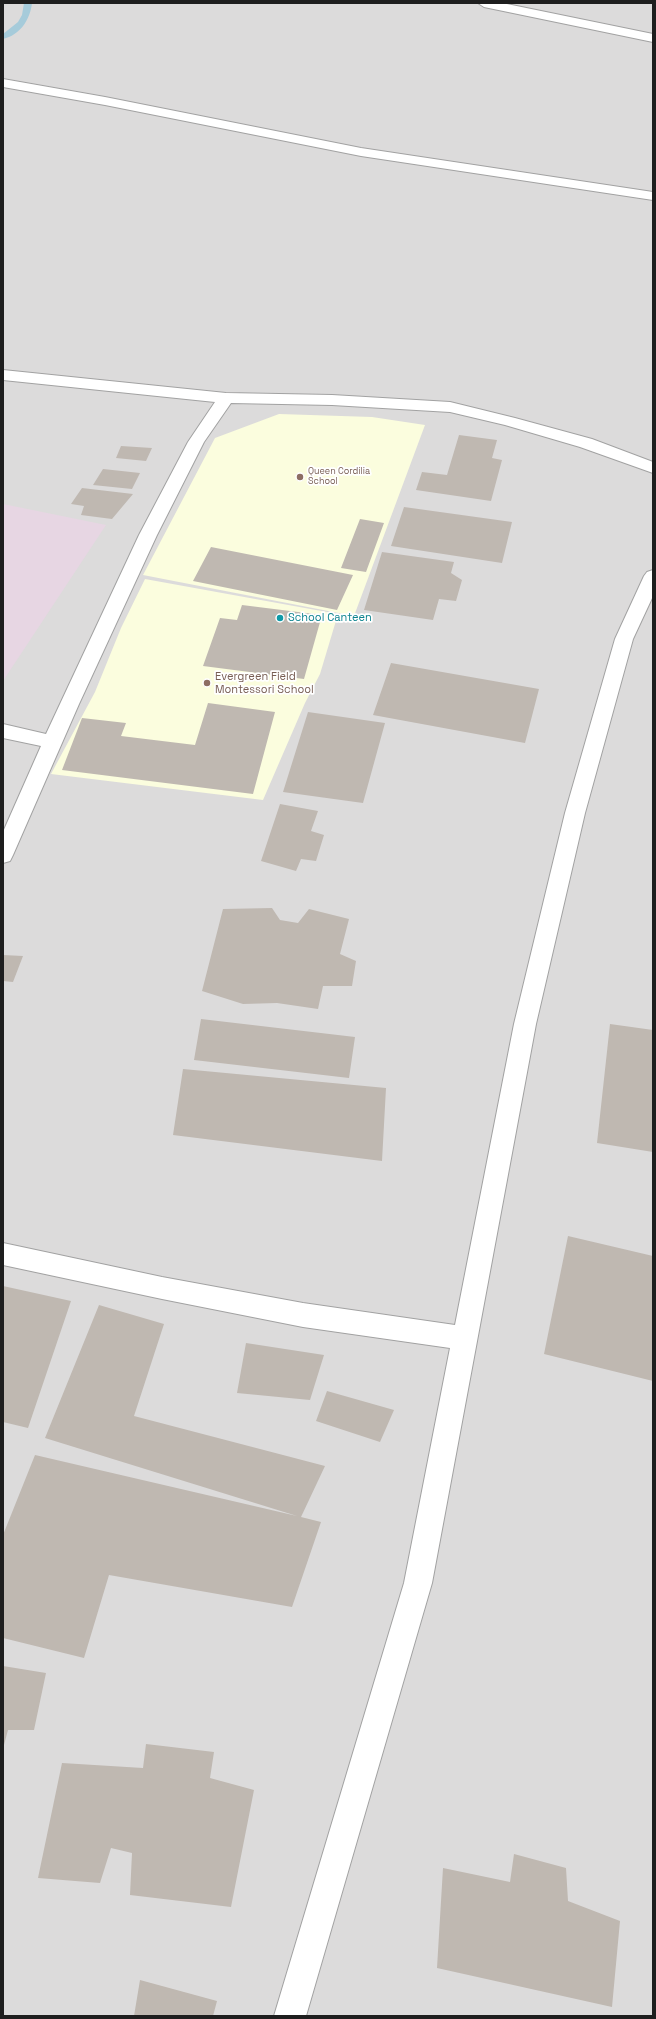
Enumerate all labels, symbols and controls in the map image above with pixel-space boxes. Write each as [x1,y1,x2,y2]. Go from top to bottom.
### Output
place label: Queen Cordilia School [308,467,370,488]
marker: Queen Cordilia School [295,472,305,482]
place label: School Canteen [288,611,372,625]
marker: School Canteen [275,613,285,623]
place label: Evergreen Field Montessori School [215,670,314,696]
marker: Evergreen Field Montessori School [202,678,212,688]

